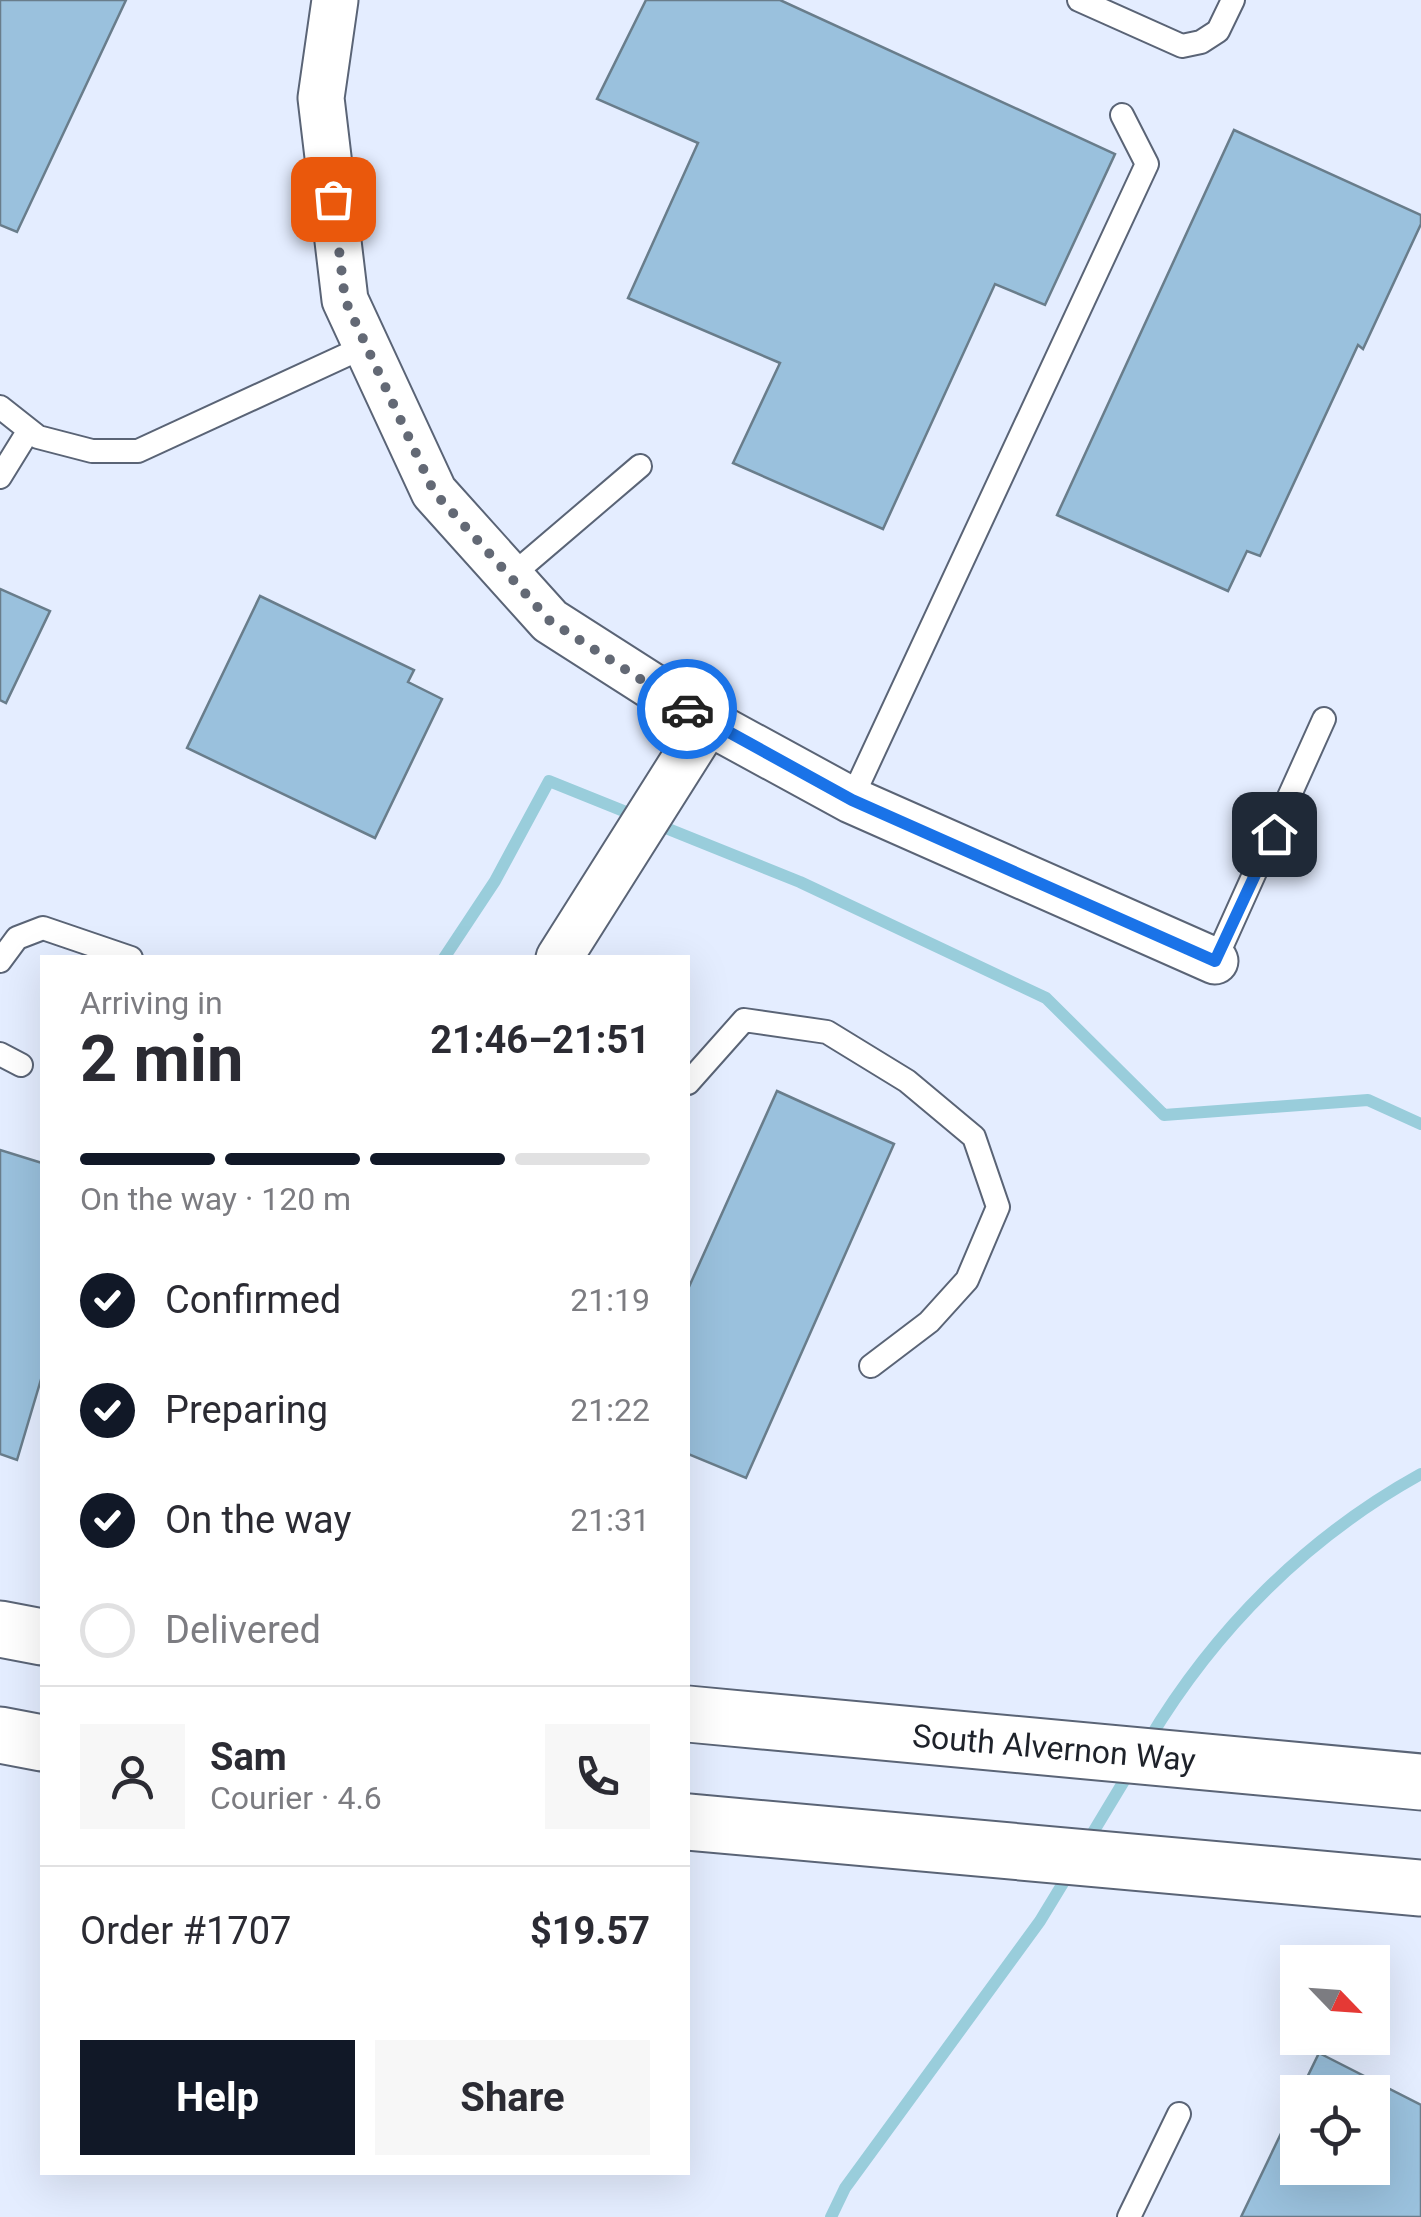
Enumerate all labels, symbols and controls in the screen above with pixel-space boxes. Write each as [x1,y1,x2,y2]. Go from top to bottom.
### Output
pin [291,157,376,242]
icon: bag [306,172,361,227]
courier [637,659,737,759]
icon: car [660,682,715,737]
pin [1232,792,1317,877]
icon: home [1247,807,1302,862]
text: Arriving in [80,984,223,1022]
text: 21:46–21:51 [430,1018,650,1062]
text: 2 min [80,1021,243,1097]
text: On the way · 120 m [80,1180,351,1218]
icon: check [80,1273,135,1328]
text: Confirmed [165,1278,341,1322]
text: 21:19 [570,1281,650,1319]
icon: check [80,1383,135,1438]
text: Preparing [165,1388,328,1432]
text: 21:22 [570,1391,650,1429]
icon: check [80,1493,135,1548]
text: On the way [165,1498,351,1542]
text: 21:31 [570,1501,650,1539]
text: Delivered [165,1608,321,1652]
street label: South Alvernon Way [911,1717,1197,1779]
button: person [80,1724,185,1829]
button: phone [545,1724,650,1829]
text: Sam [210,1735,287,1779]
text: Courier · 4.6 [210,1779,382,1817]
text: Order #1707 [80,1909,291,1953]
text: $19.57 [530,1909,650,1953]
north arrow [1280,1945,1390,2055]
map controls [1280,1945,1390,2185]
button: Help [80,2040,355,2155]
button: Share [375,2040,650,2155]
button: locate [1280,2075,1390,2185]

